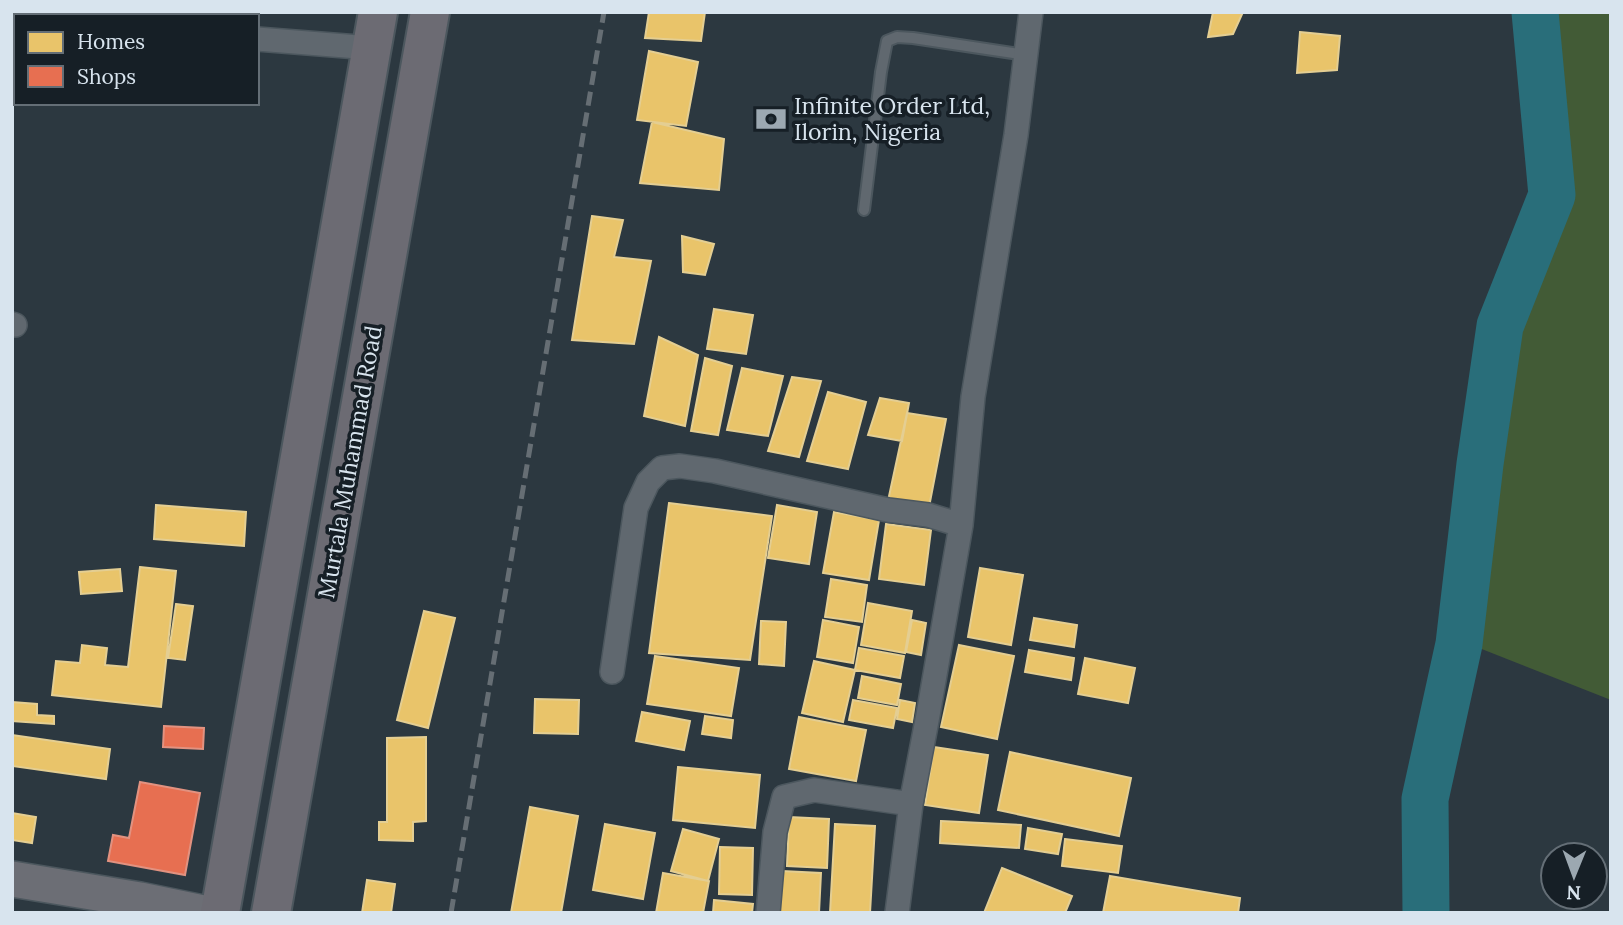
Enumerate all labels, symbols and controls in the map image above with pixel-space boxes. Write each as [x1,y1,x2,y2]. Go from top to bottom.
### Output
legend [14,14,259,105]
text: Homes [77,28,145,55]
text: Shops [77,63,136,90]
place label: Infinite Order Ltd, Ilorin, Nigeria [794,91,990,146]
bank icon: Infinite Order Ltd, Ilorin, Nigeria [754,102,788,136]
street label: Murtala Muhammad Road [311,323,388,601]
north arrow [1539,841,1609,911]
text: N [1566,881,1581,905]

